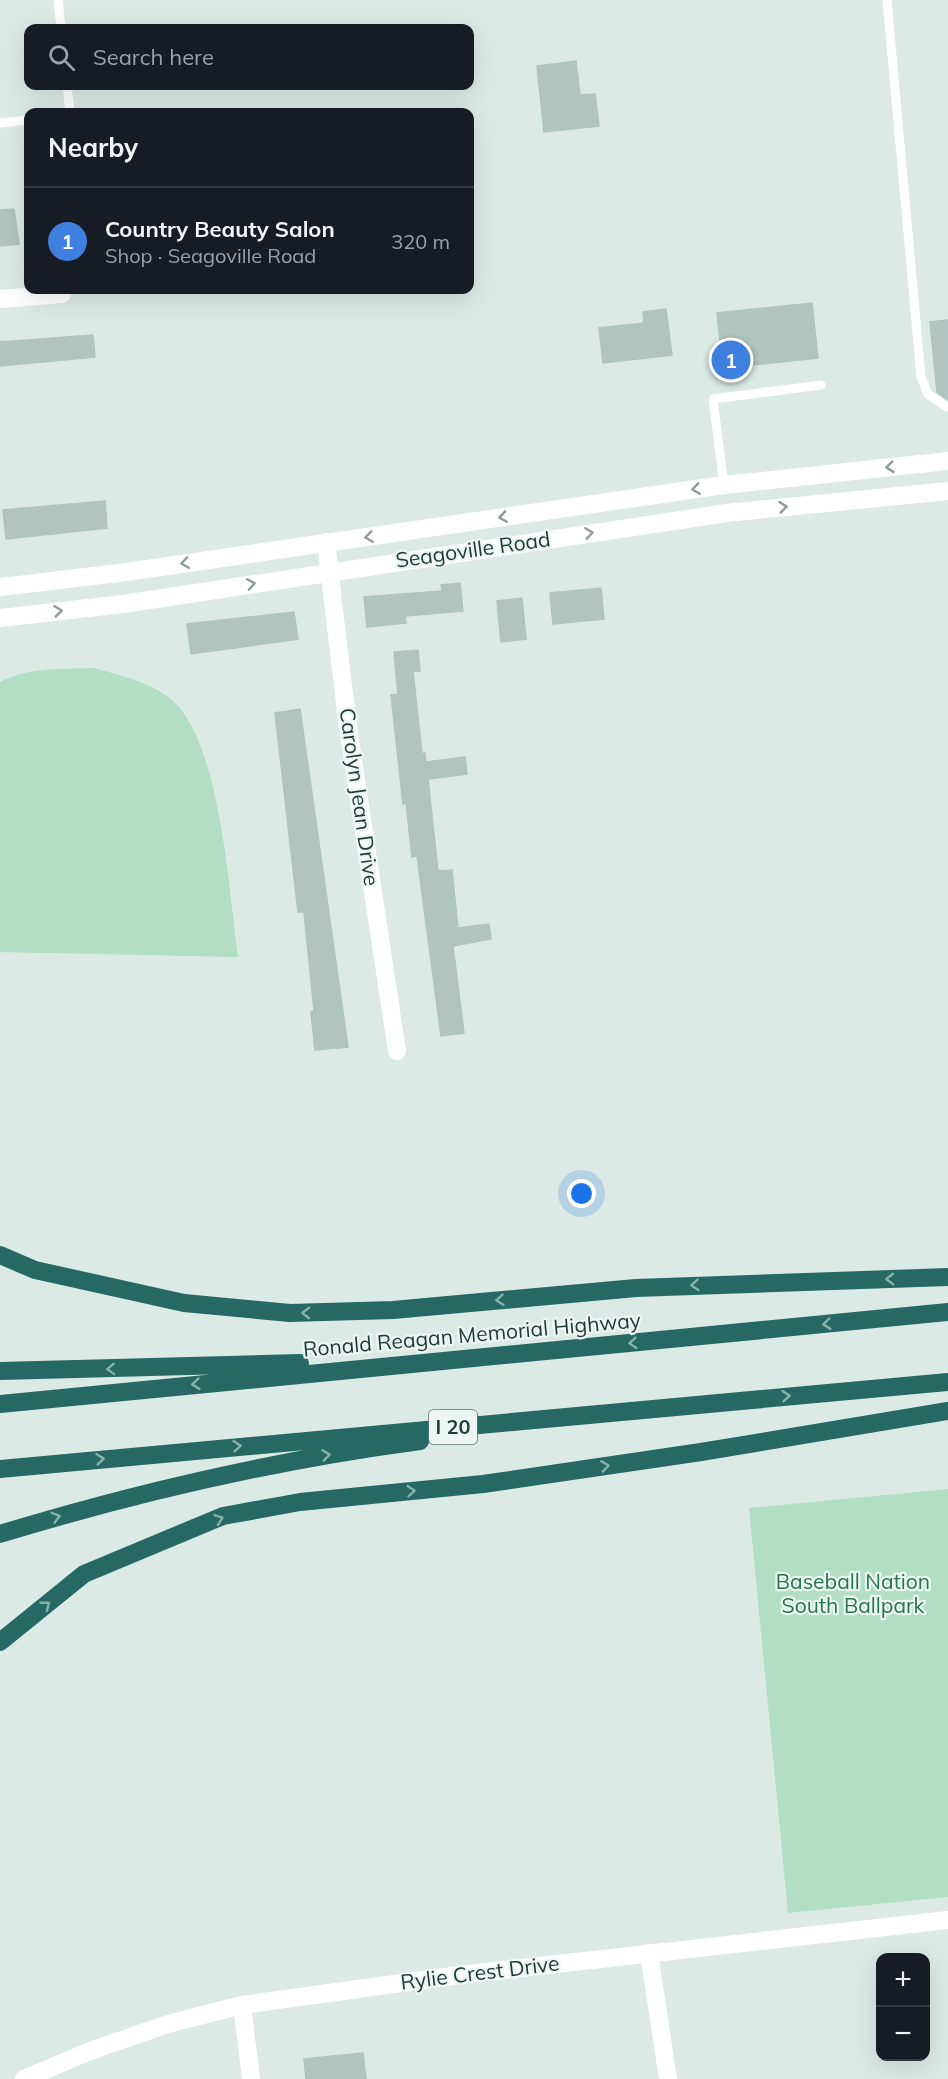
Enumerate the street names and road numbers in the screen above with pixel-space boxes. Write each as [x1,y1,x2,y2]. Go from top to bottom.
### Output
street label: Seagoville Road [394,525,552,573]
street label: Carolyn Jean Drive [335,706,385,888]
street label: Ronald Reagan Memorial Highway [302,1306,642,1362]
road number: I 20 [429,1410,477,1444]
street label: Rylie Crest Drive [399,1949,561,1995]

